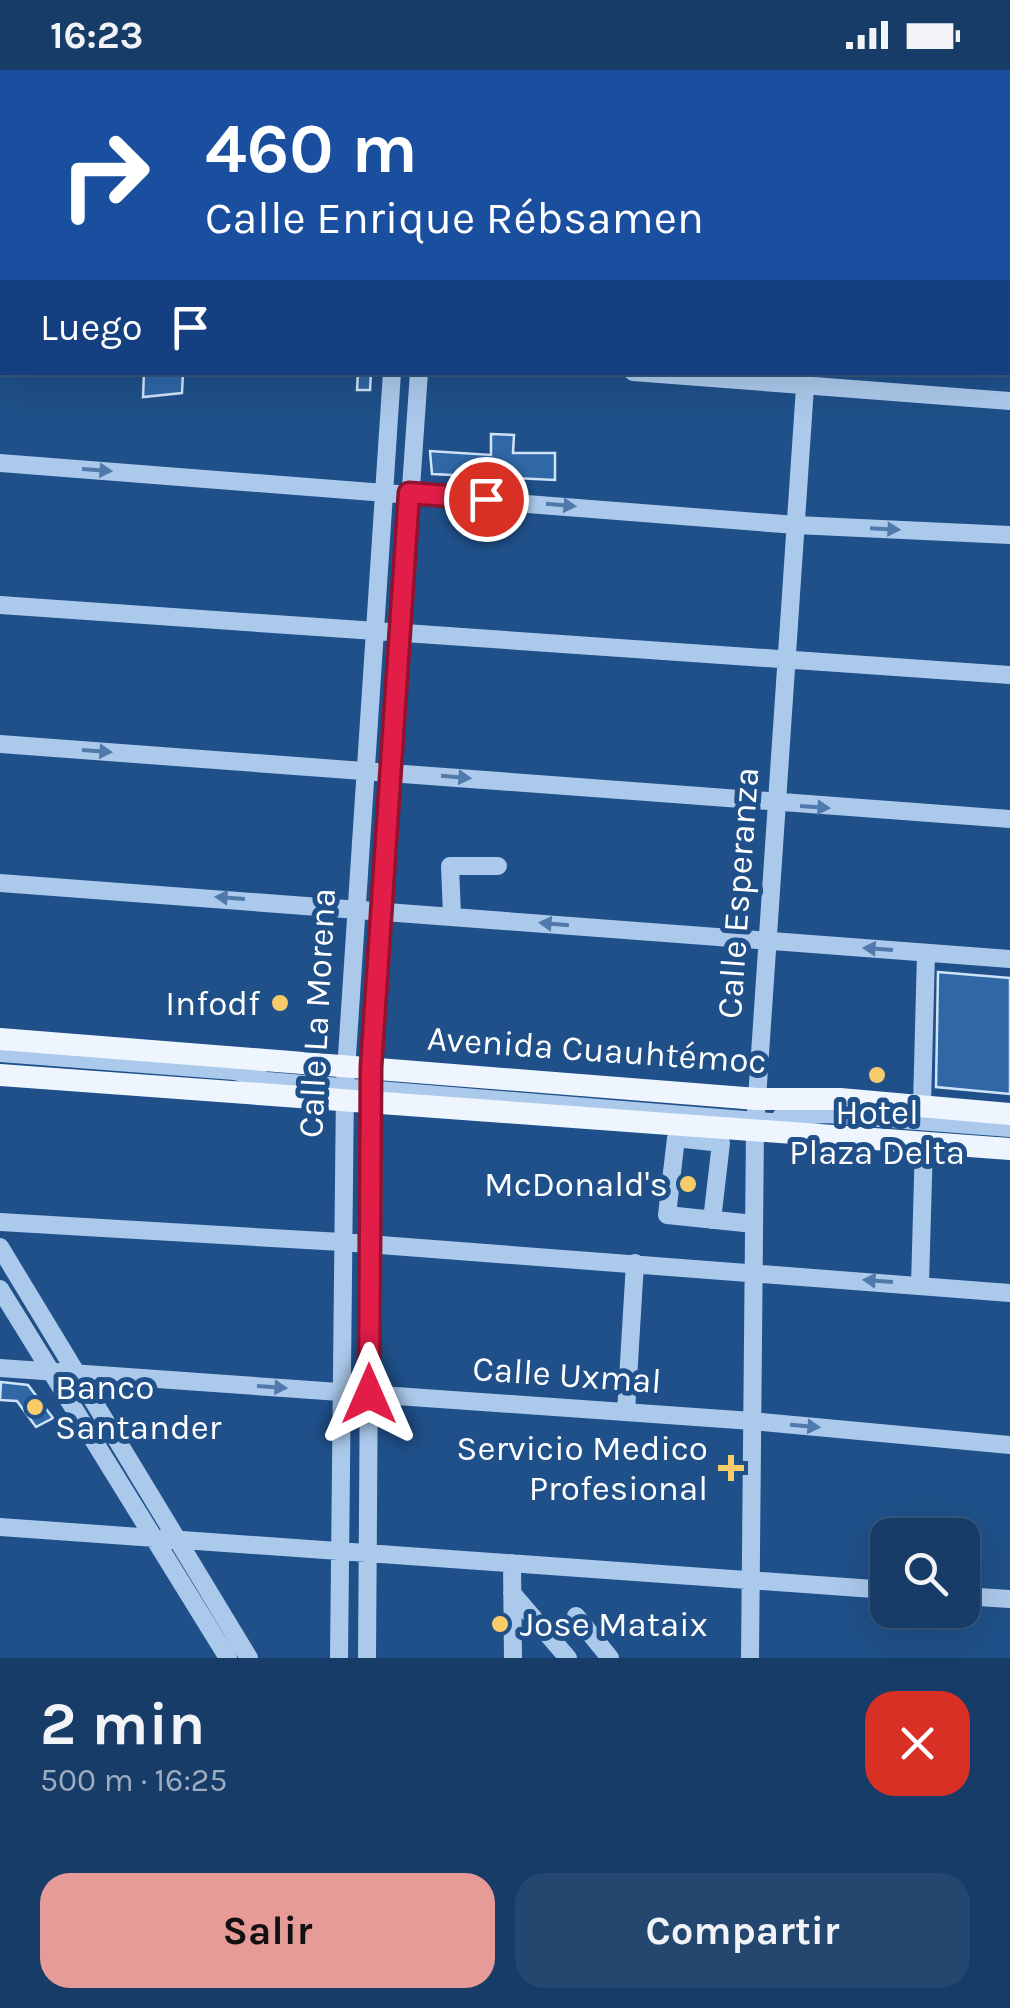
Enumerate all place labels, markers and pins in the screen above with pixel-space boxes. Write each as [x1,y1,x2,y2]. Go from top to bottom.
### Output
pin [444,457,529,542]
place label: Infodf [165,983,261,1024]
marker: Infodf [269,992,291,1014]
marker: Hotel Plaza Delta [866,1064,888,1086]
place label: Hotel Plaza Delta [789,1092,965,1173]
place label: McDonald's [484,1164,668,1205]
marker: McDonald's [677,1173,699,1195]
place label: Banco Santander [55,1367,222,1448]
marker: Banco Santander [24,1396,46,1418]
place label: Servicio Medico Profesional [456,1428,708,1509]
marker: Servicio Medico Profesional [718,1455,744,1481]
place label: Jose Mataix [520,1604,708,1645]
marker: Jose Mataix [489,1613,511,1635]

